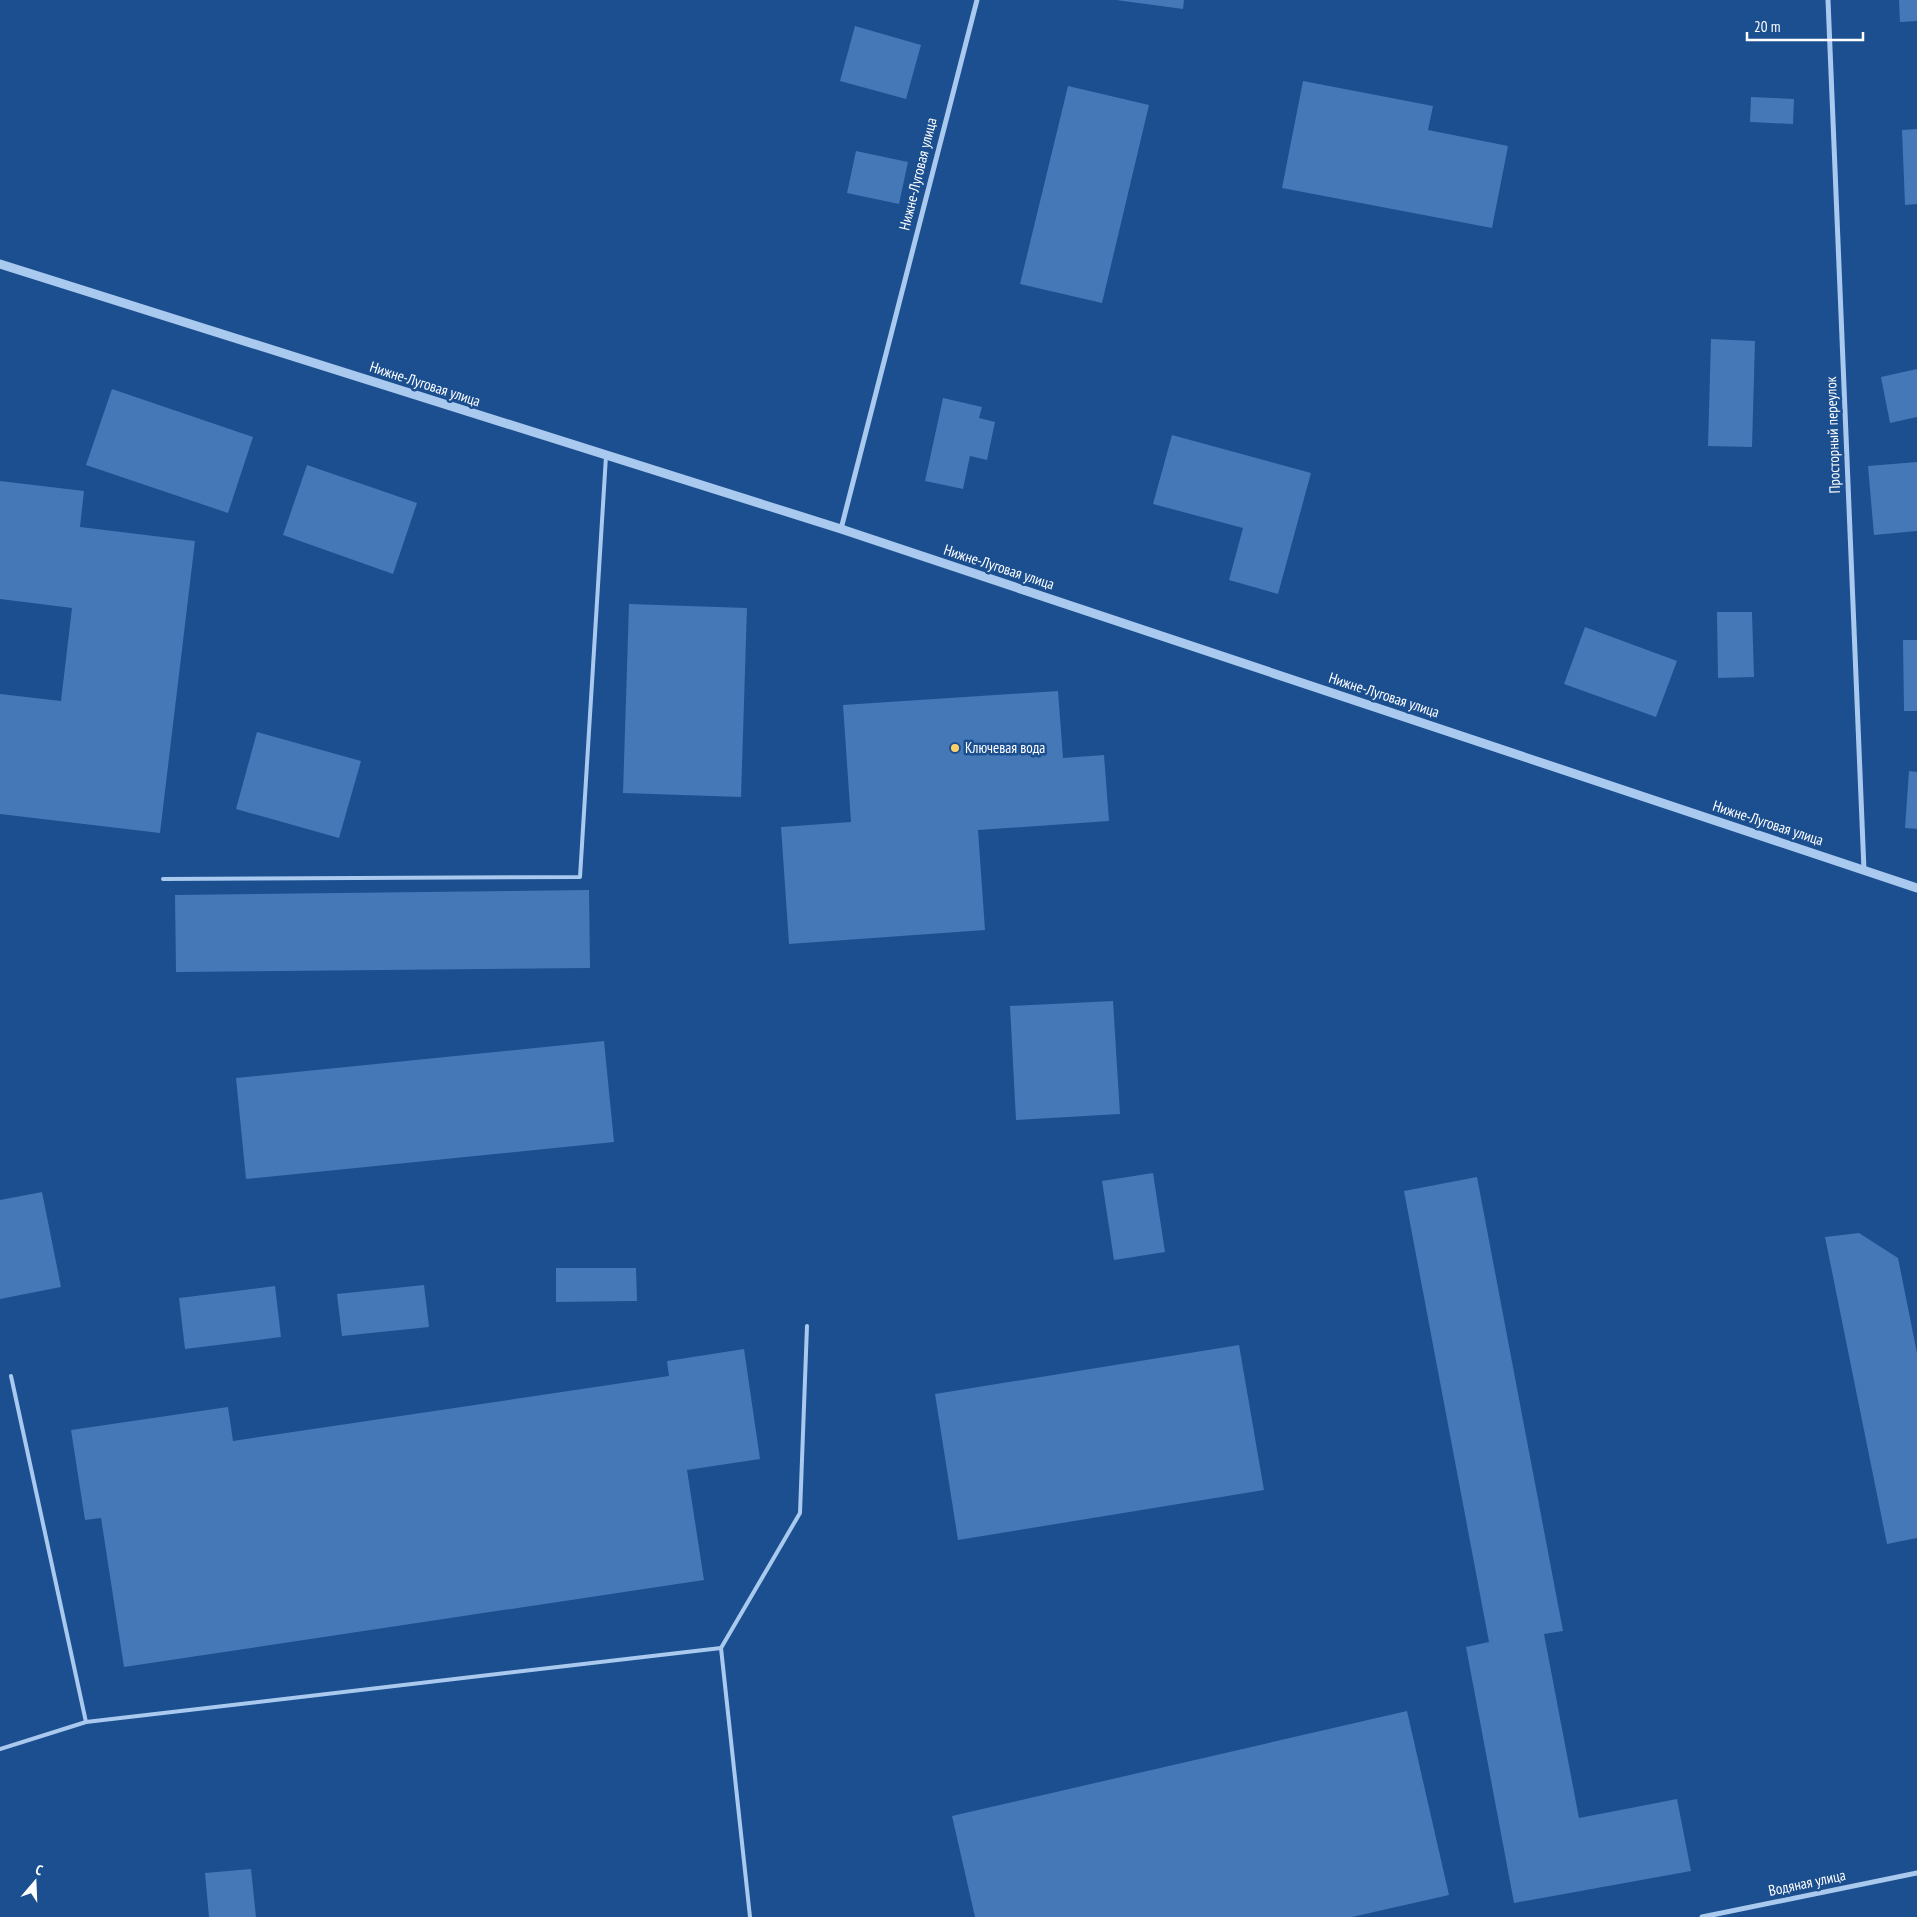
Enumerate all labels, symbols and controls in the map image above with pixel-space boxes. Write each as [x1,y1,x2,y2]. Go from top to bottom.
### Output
scale bar [1747,10,1863,42]
text: 20 m [1754,17,1780,36]
street label: Нижне-Луговая улица [894,116,941,232]
street label: Нижне-Луговая улица [367,357,483,410]
street label: Просторный переулок [1821,376,1844,494]
street label: Нижне-Луговая улица [941,540,1057,593]
street label: Нижне-Луговая улица [1326,668,1442,721]
place label: Ключевая вода [965,738,1045,757]
marker: Ключевая вода [949,742,961,754]
street label: Нижне-Луговая улица [1710,796,1826,849]
north arrow [10,1857,60,1907]
text: С [33,1860,46,1879]
street label: Водяная улица [1767,1865,1847,1900]

